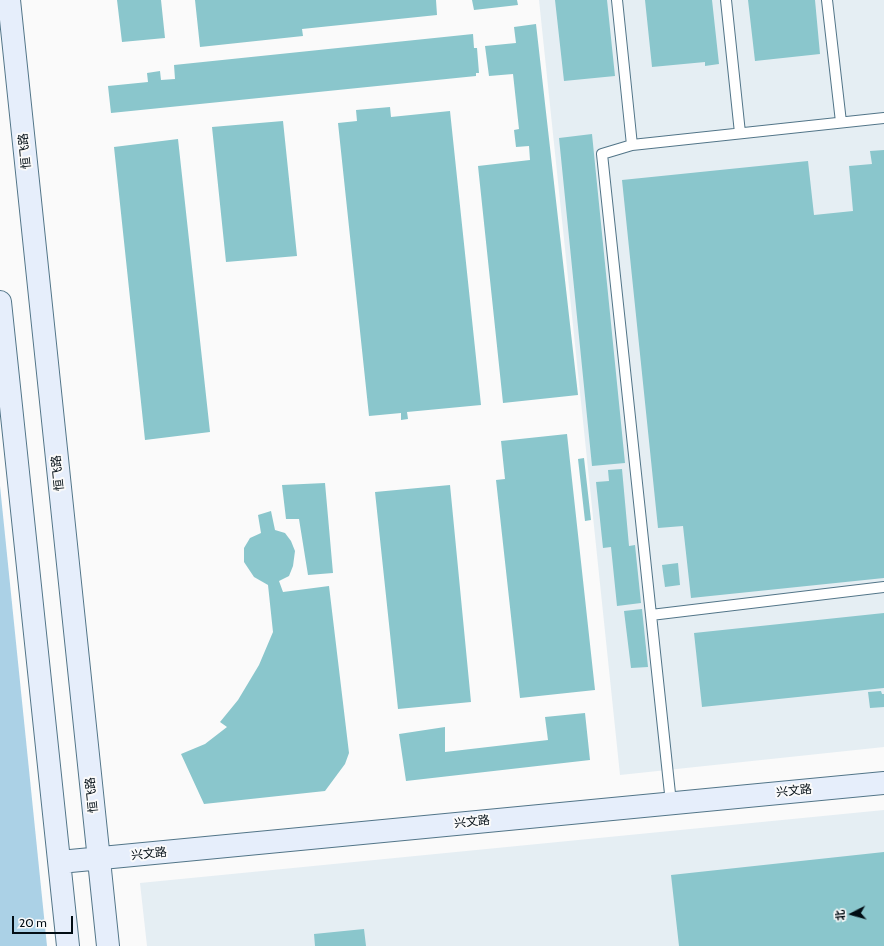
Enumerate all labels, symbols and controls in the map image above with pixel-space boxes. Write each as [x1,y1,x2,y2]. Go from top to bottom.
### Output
street label: 恒飞路 [16,132,34,170]
street label: 恒飞路 [49,454,67,492]
street label: 恒飞路 [83,776,101,814]
street label: 兴文路 [775,782,813,800]
street label: 兴文路 [453,813,491,831]
street label: 兴文路 [130,845,168,863]
north arrow [832,894,872,934]
scale bar [14,908,75,934]
text: 北 [833,909,848,921]
text: 20 m [19,915,47,930]

